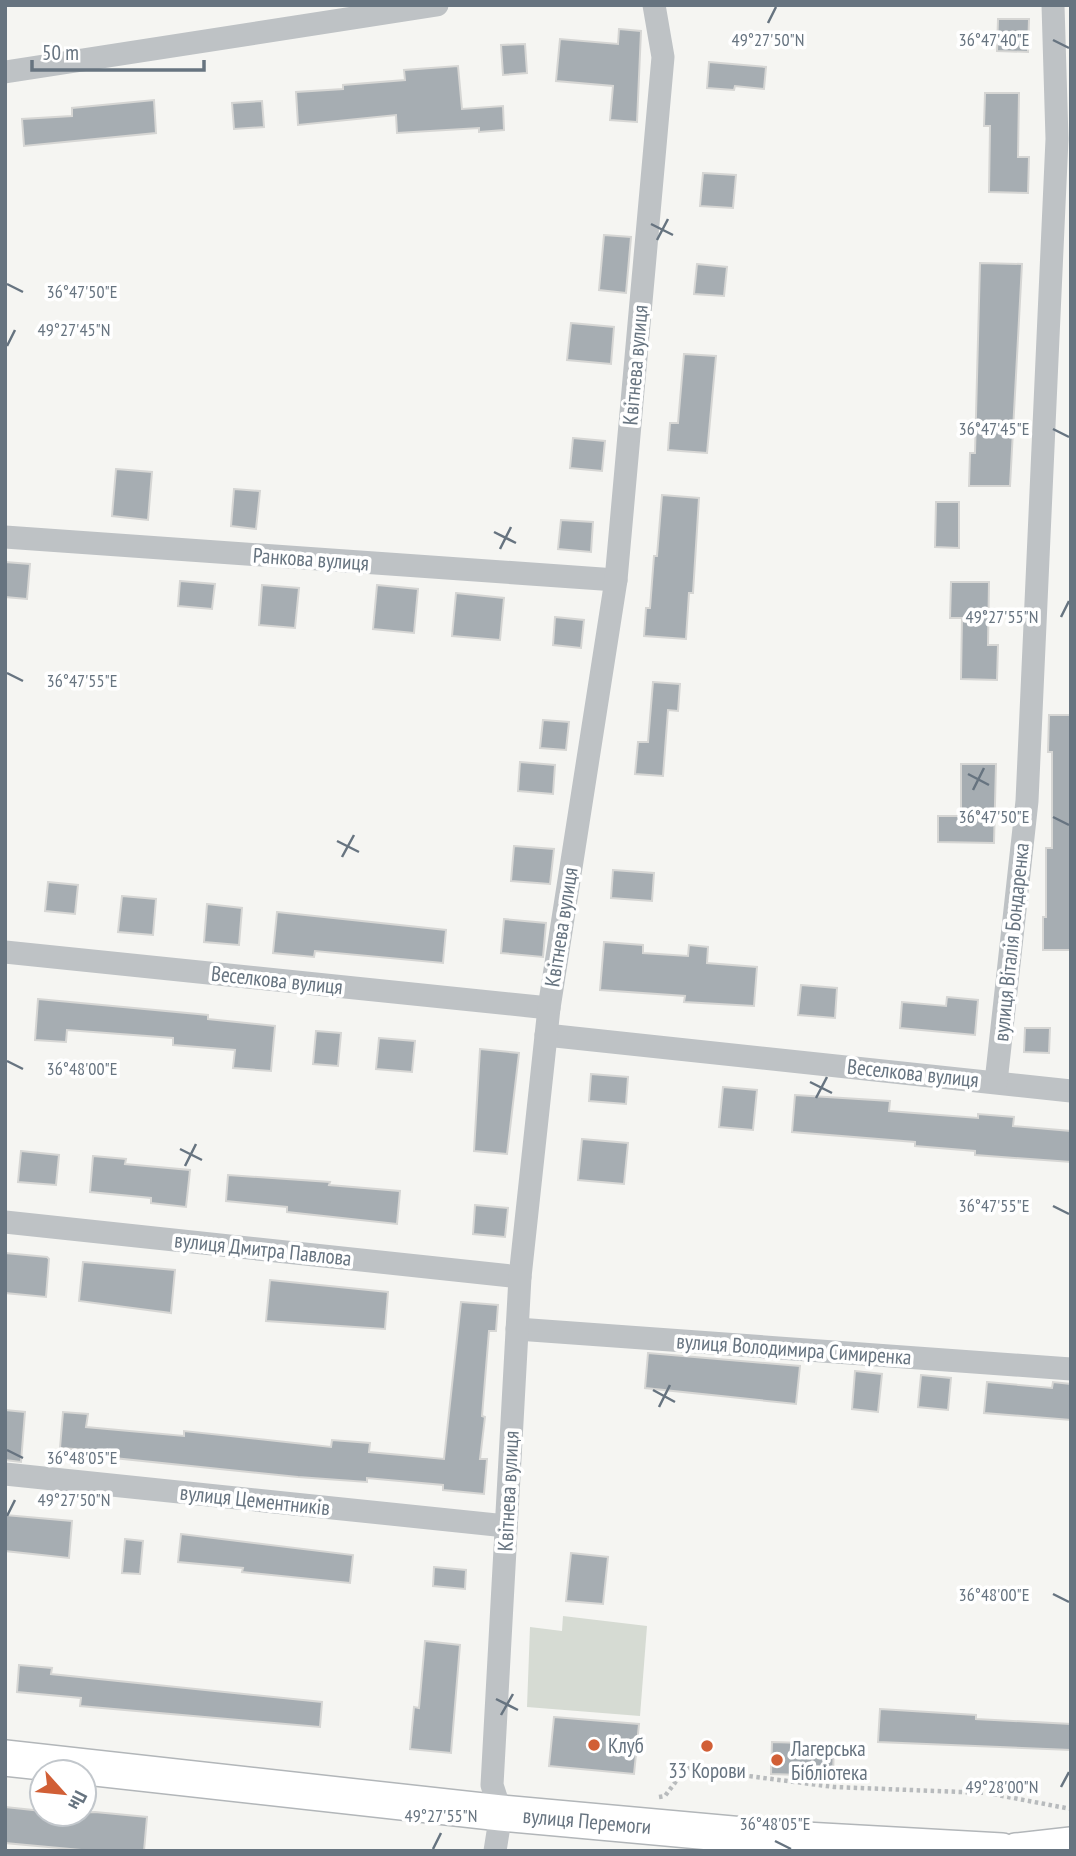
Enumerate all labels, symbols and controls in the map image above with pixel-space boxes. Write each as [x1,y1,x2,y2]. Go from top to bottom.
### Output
scale bar [32,28,203,72]
text: 49°27'50"N [732,28,804,51]
text: 36°47'40"E [959,28,1029,51]
text: 50 m [42,39,79,66]
text: 36°47'50"E [47,280,117,303]
street label: Квітнева вулиця [616,304,654,426]
text: 49°27'45"N [38,318,110,341]
text: 36°47'45"E [959,417,1029,440]
street label: Ранкова вулиця [252,541,370,577]
text: 49°27'55"N [966,605,1038,628]
text: 36°47'55"E [47,669,117,692]
text: 36°47'50"E [959,805,1029,828]
street label: вулиця Віталія Бондаренка [987,841,1035,1043]
street label: Квітнева вулиця [538,865,584,989]
street label: Веселкова вулиця [210,960,344,1000]
street label: Веселкова вулиця [846,1053,980,1093]
text: 36°48'00"E [47,1057,117,1080]
text: 36°47'55"E [959,1194,1029,1217]
street label: вулиця Дмитра Павлова [173,1226,353,1272]
street label: вулиця Володимира Симиренка [676,1327,912,1371]
street label: Квітнева вулиця [491,1430,525,1552]
text: 36°48'05"E [47,1446,117,1469]
street label: вулиця Цементників [179,1479,331,1521]
text: 49°27'50"N [38,1488,110,1511]
text: 36°48'00"E [959,1583,1029,1606]
place label: Клуб [608,1732,644,1759]
place label: Лагерська Бібліотека [790,1735,868,1786]
marker: Клуб [586,1737,602,1753]
marker: 33 Корови [699,1738,715,1754]
marker: Лагерська Бібліотека [769,1752,785,1768]
place label: 33 Корови [668,1757,746,1784]
north arrow [28,1758,98,1828]
text: 49°28'00"N [966,1775,1038,1798]
text: Пн [63,1787,93,1814]
street label: вулиця Перемоги [522,1802,652,1840]
text: 49°27'55"N [405,1804,477,1827]
text: 36°48'05"E [740,1812,810,1835]

